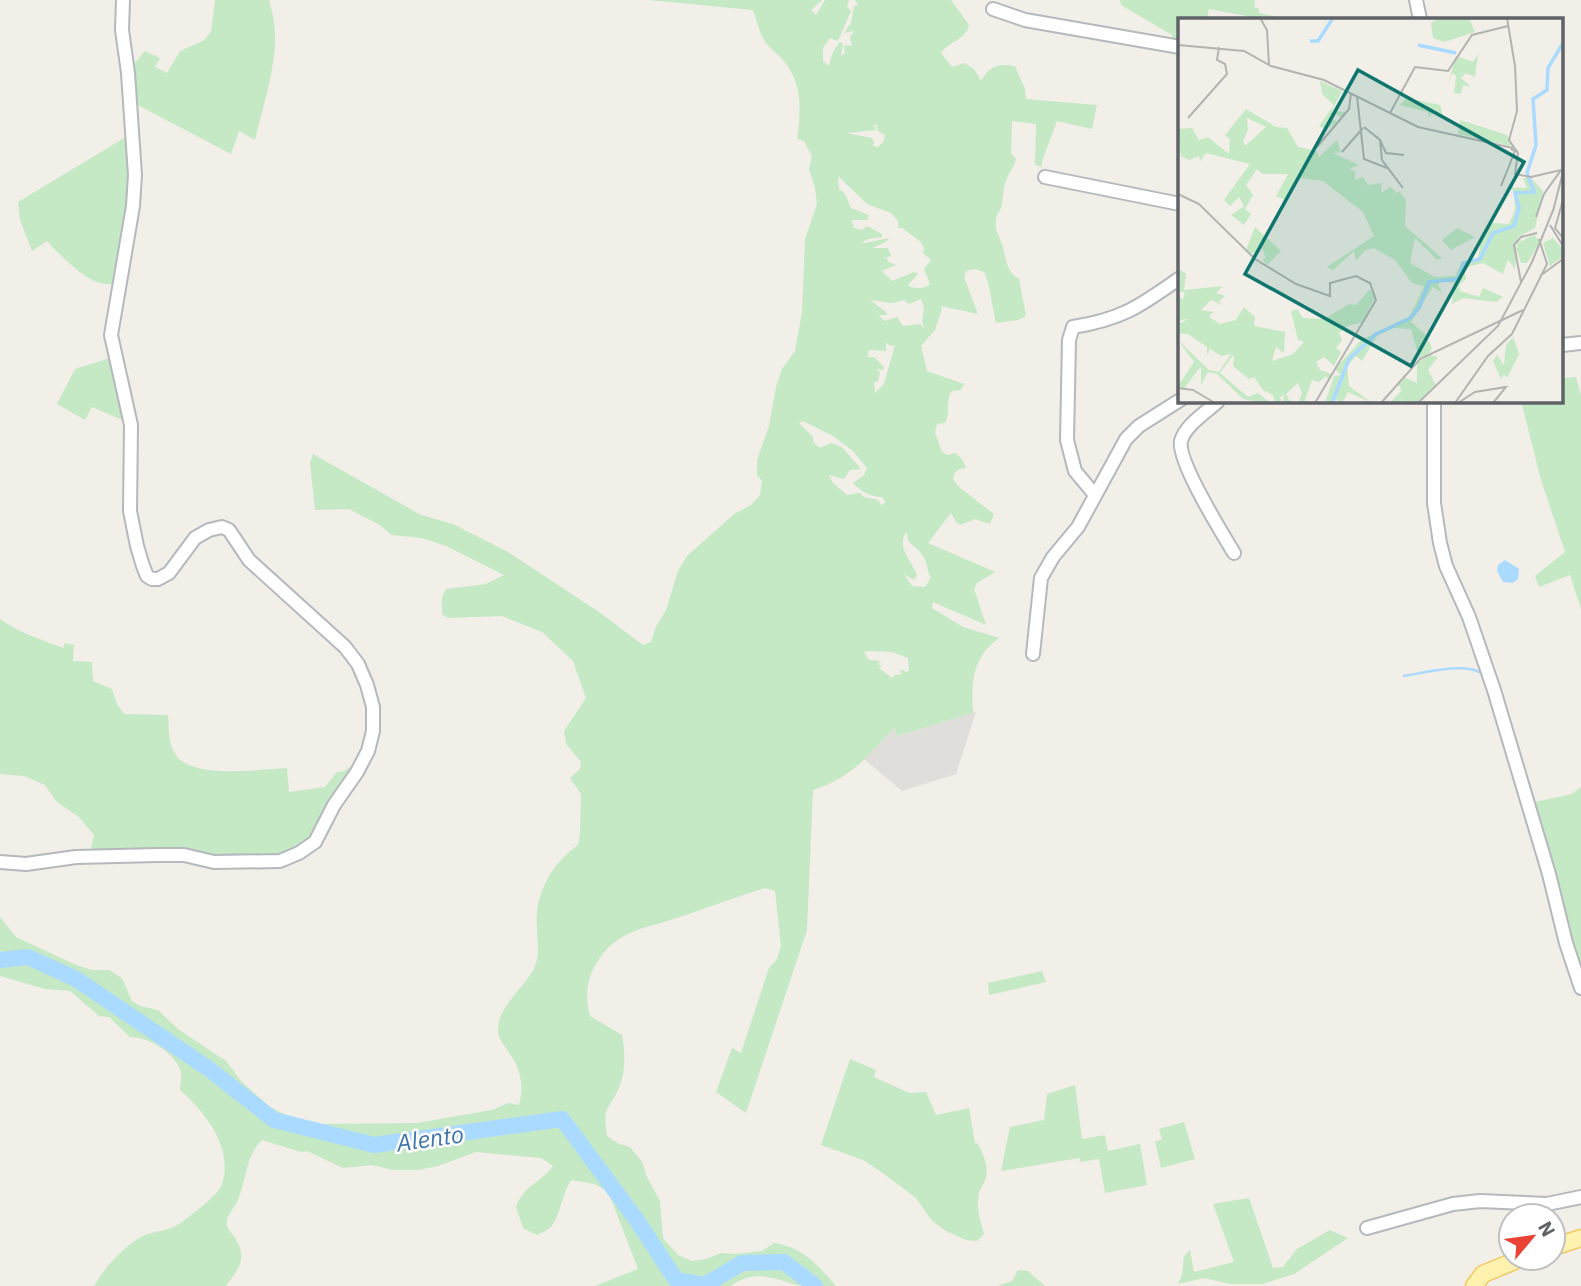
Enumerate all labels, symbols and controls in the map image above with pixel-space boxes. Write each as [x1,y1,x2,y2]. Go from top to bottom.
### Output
inset map [1178,18,1564,402]
water label: Alento [393,1117,466,1159]
north arrow [1497,1202,1567,1272]
text: N [1533,1217,1561,1241]

